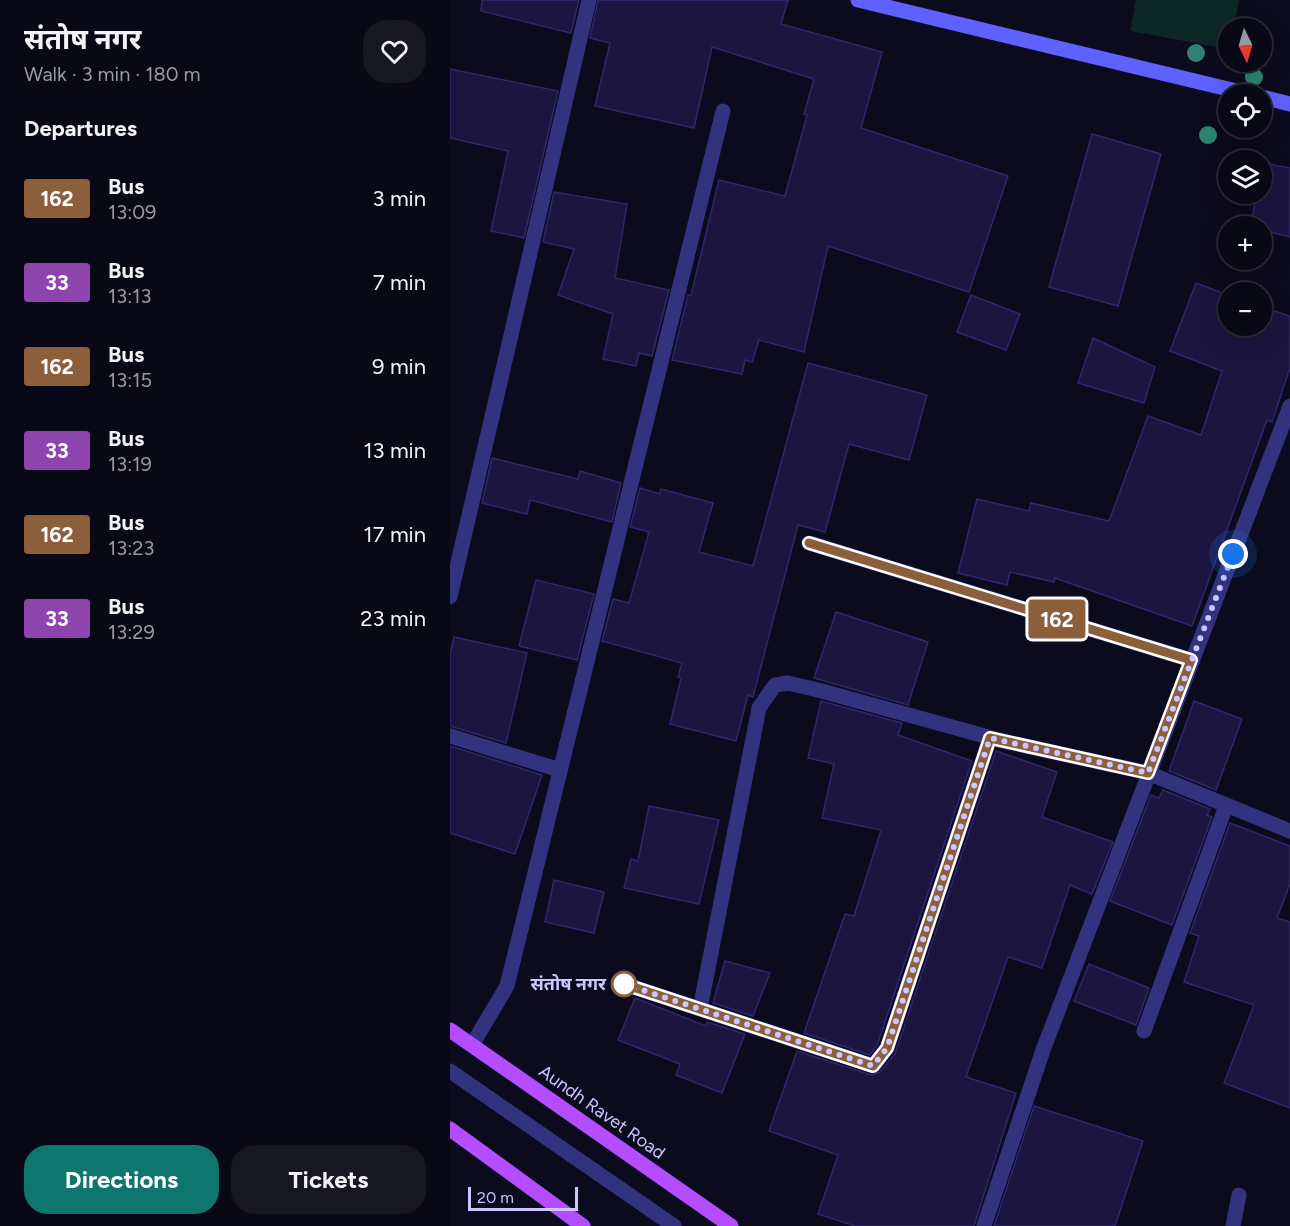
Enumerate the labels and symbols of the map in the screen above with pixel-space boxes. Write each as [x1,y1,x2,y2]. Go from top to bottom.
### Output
north arrow [1218,18,1272,72]
your location [1218,539,1248,569]
line badge: 162 [1022,600,1092,638]
marker: संतोष नगर [611,971,637,997]
place label: संतोष नगर [531,973,607,995]
street label: Aundh Ravet Road [535,1060,669,1164]
scale bar [468,1184,578,1212]

